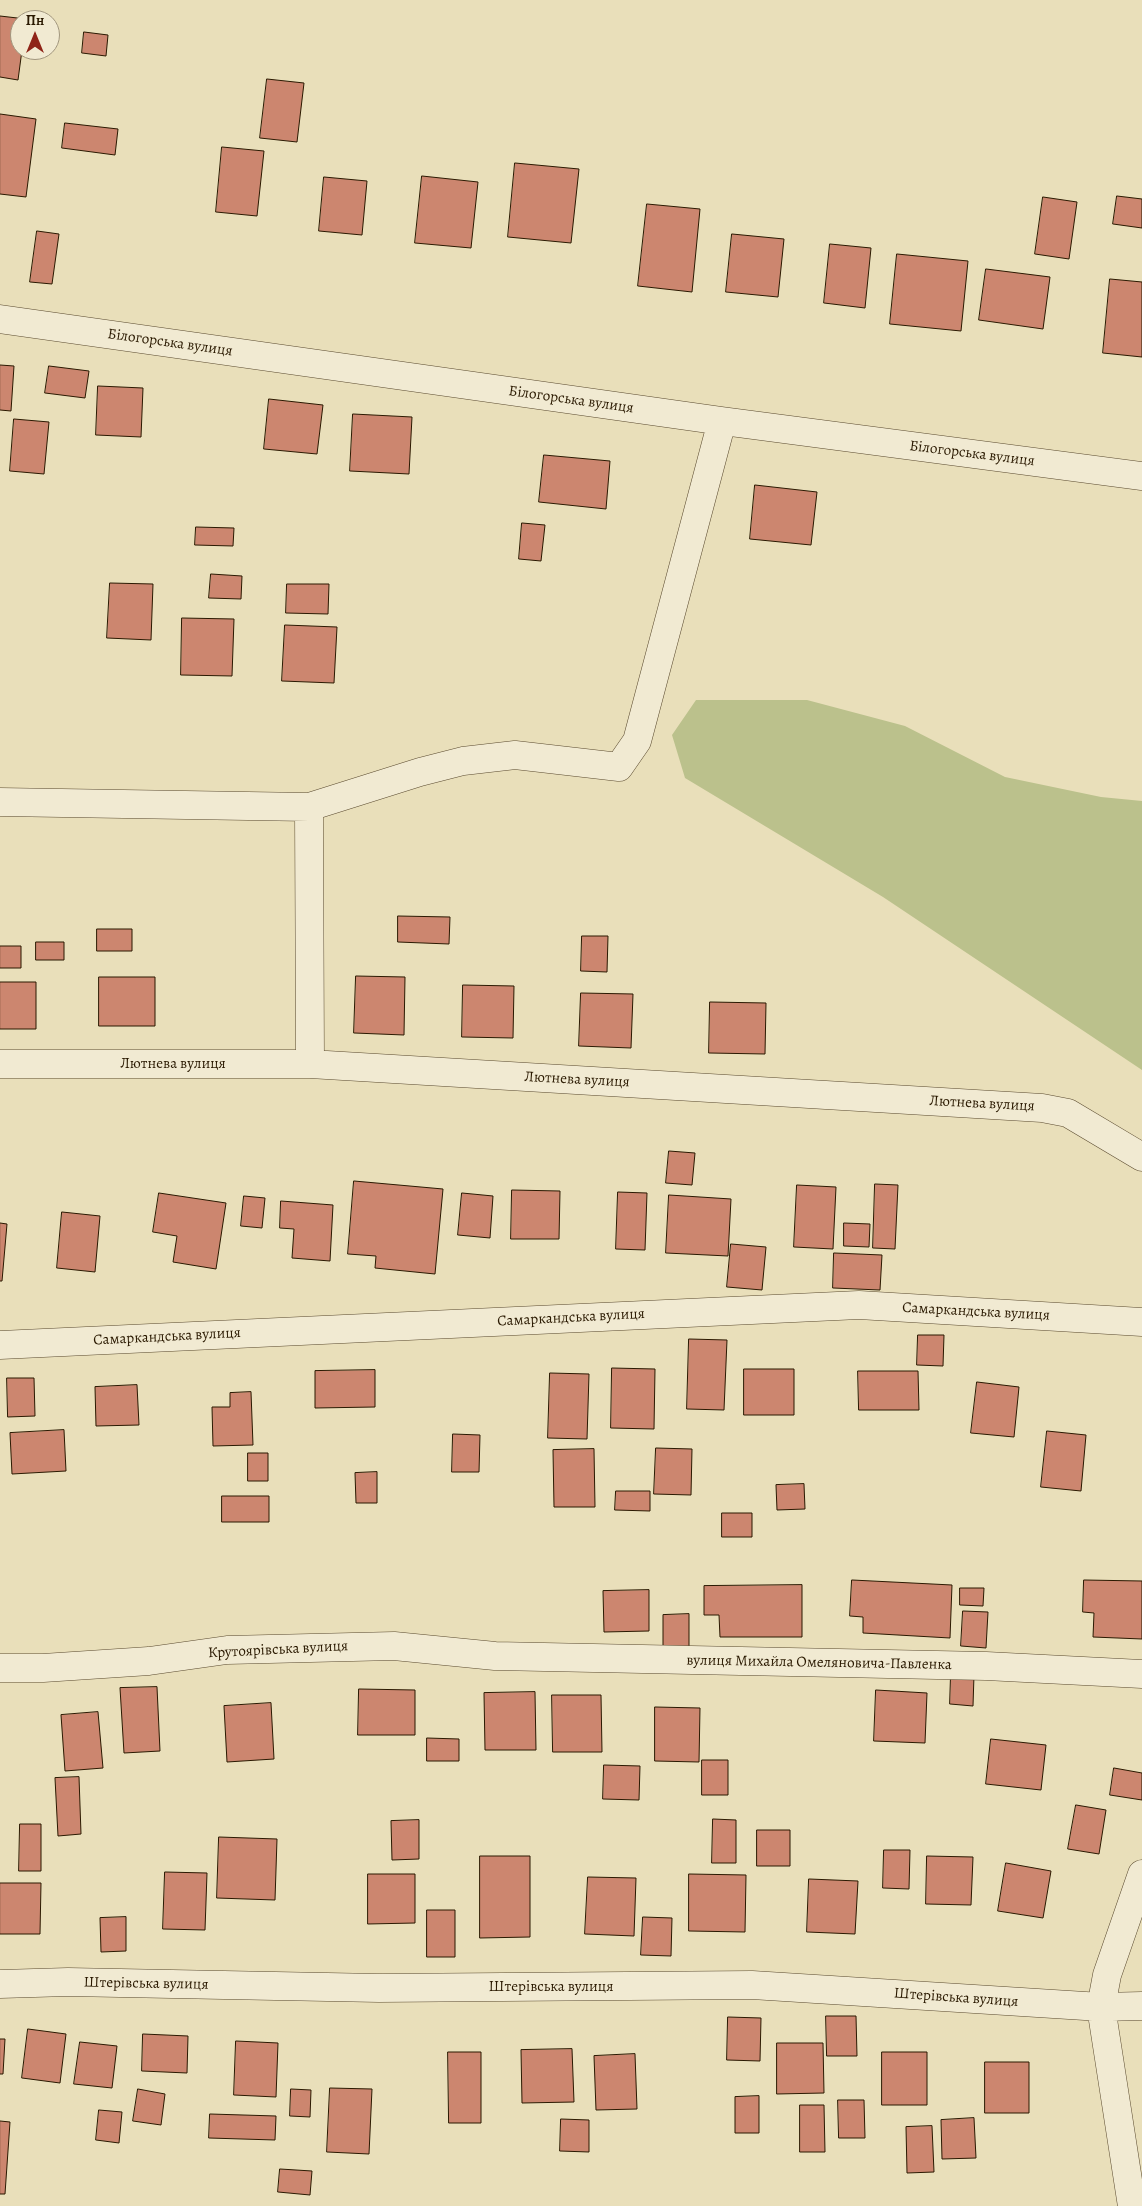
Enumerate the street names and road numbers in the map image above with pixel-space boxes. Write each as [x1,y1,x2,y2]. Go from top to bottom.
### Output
street label: Білогорська вулиця [106,325,234,361]
street label: Білогорська вулиця [507,382,635,418]
street label: Білогорська вулиця [908,437,1036,471]
street label: Лютнева вулиця [120,1055,226,1073]
street label: Лютнева вулиця [524,1068,630,1092]
street label: Лютнева вулиця [929,1092,1035,1116]
street label: Самаркандська вулиця [902,1299,1050,1325]
street label: Самаркандська вулиця [497,1305,645,1331]
street label: Самаркандська вулиця [93,1324,241,1350]
street label: Крутоярівська вулиця [207,1637,349,1663]
street label: вулиця Михайла Омеляновича-Павленка [686,1652,952,1674]
street label: Штерівська вулиця [83,1974,209,1994]
street label: Штерівська вулиця [489,1978,613,1996]
street label: Штерівська вулиця [893,1985,1019,2011]

